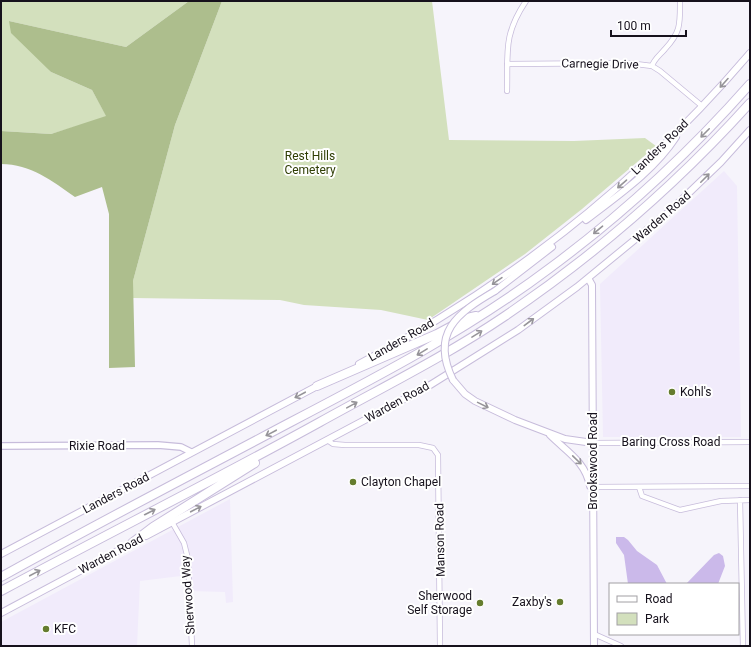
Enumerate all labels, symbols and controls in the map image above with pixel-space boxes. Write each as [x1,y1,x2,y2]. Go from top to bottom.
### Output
scale bar [611,12,686,38]
text: 100 m [617,19,651,33]
street label: Carnegie Drive [561,56,639,72]
one-way arrow [720,78,729,88]
street label: Landers Road [629,116,691,178]
one-way arrow [700,128,709,138]
park label: Rest Hills Cemetery [284,149,336,177]
one-way arrow [700,173,710,183]
one-way arrow [617,179,627,188]
street label: Warden Road [631,188,693,246]
one-way arrow [593,226,604,235]
one-way arrow [492,277,503,285]
street label: Landers Road [366,316,436,364]
one-way arrow [523,318,534,326]
one-way arrow [471,330,482,338]
one-way arrow [416,348,428,356]
street label: Warden Road [362,379,432,425]
place label: Kohl's [680,385,712,399]
marker: Kohl's [667,387,677,397]
one-way arrow [294,392,306,399]
one-way arrow [346,401,358,408]
one-way arrow [477,402,489,409]
street label: Brookswood Road [586,412,600,510]
one-way arrow [265,430,277,438]
street label: Baring Cross Road [622,435,720,449]
street label: Rixie Road [69,439,125,453]
one-way arrow [572,455,582,465]
street label: Landers Road [80,470,152,516]
place label: Clayton Chapel [361,475,441,489]
marker: Clayton Chapel [348,477,358,487]
street label: Manson Road [432,503,448,577]
one-way arrow [190,505,202,513]
one-way arrow [144,508,156,515]
street label: Warden Road [76,531,146,577]
street label: Sherwood Way [178,555,198,635]
one-way arrow [29,568,41,576]
legend [609,583,739,635]
place label: Sherwood Self Storage [407,589,472,617]
text: Road [645,592,673,606]
place label: Zaxby's [512,595,552,609]
marker: Zaxby's [555,597,565,607]
marker: Sherwood Self Storage [475,598,485,608]
text: Park [645,612,670,626]
place label: KFC [54,622,76,636]
marker: KFC [41,624,51,634]

